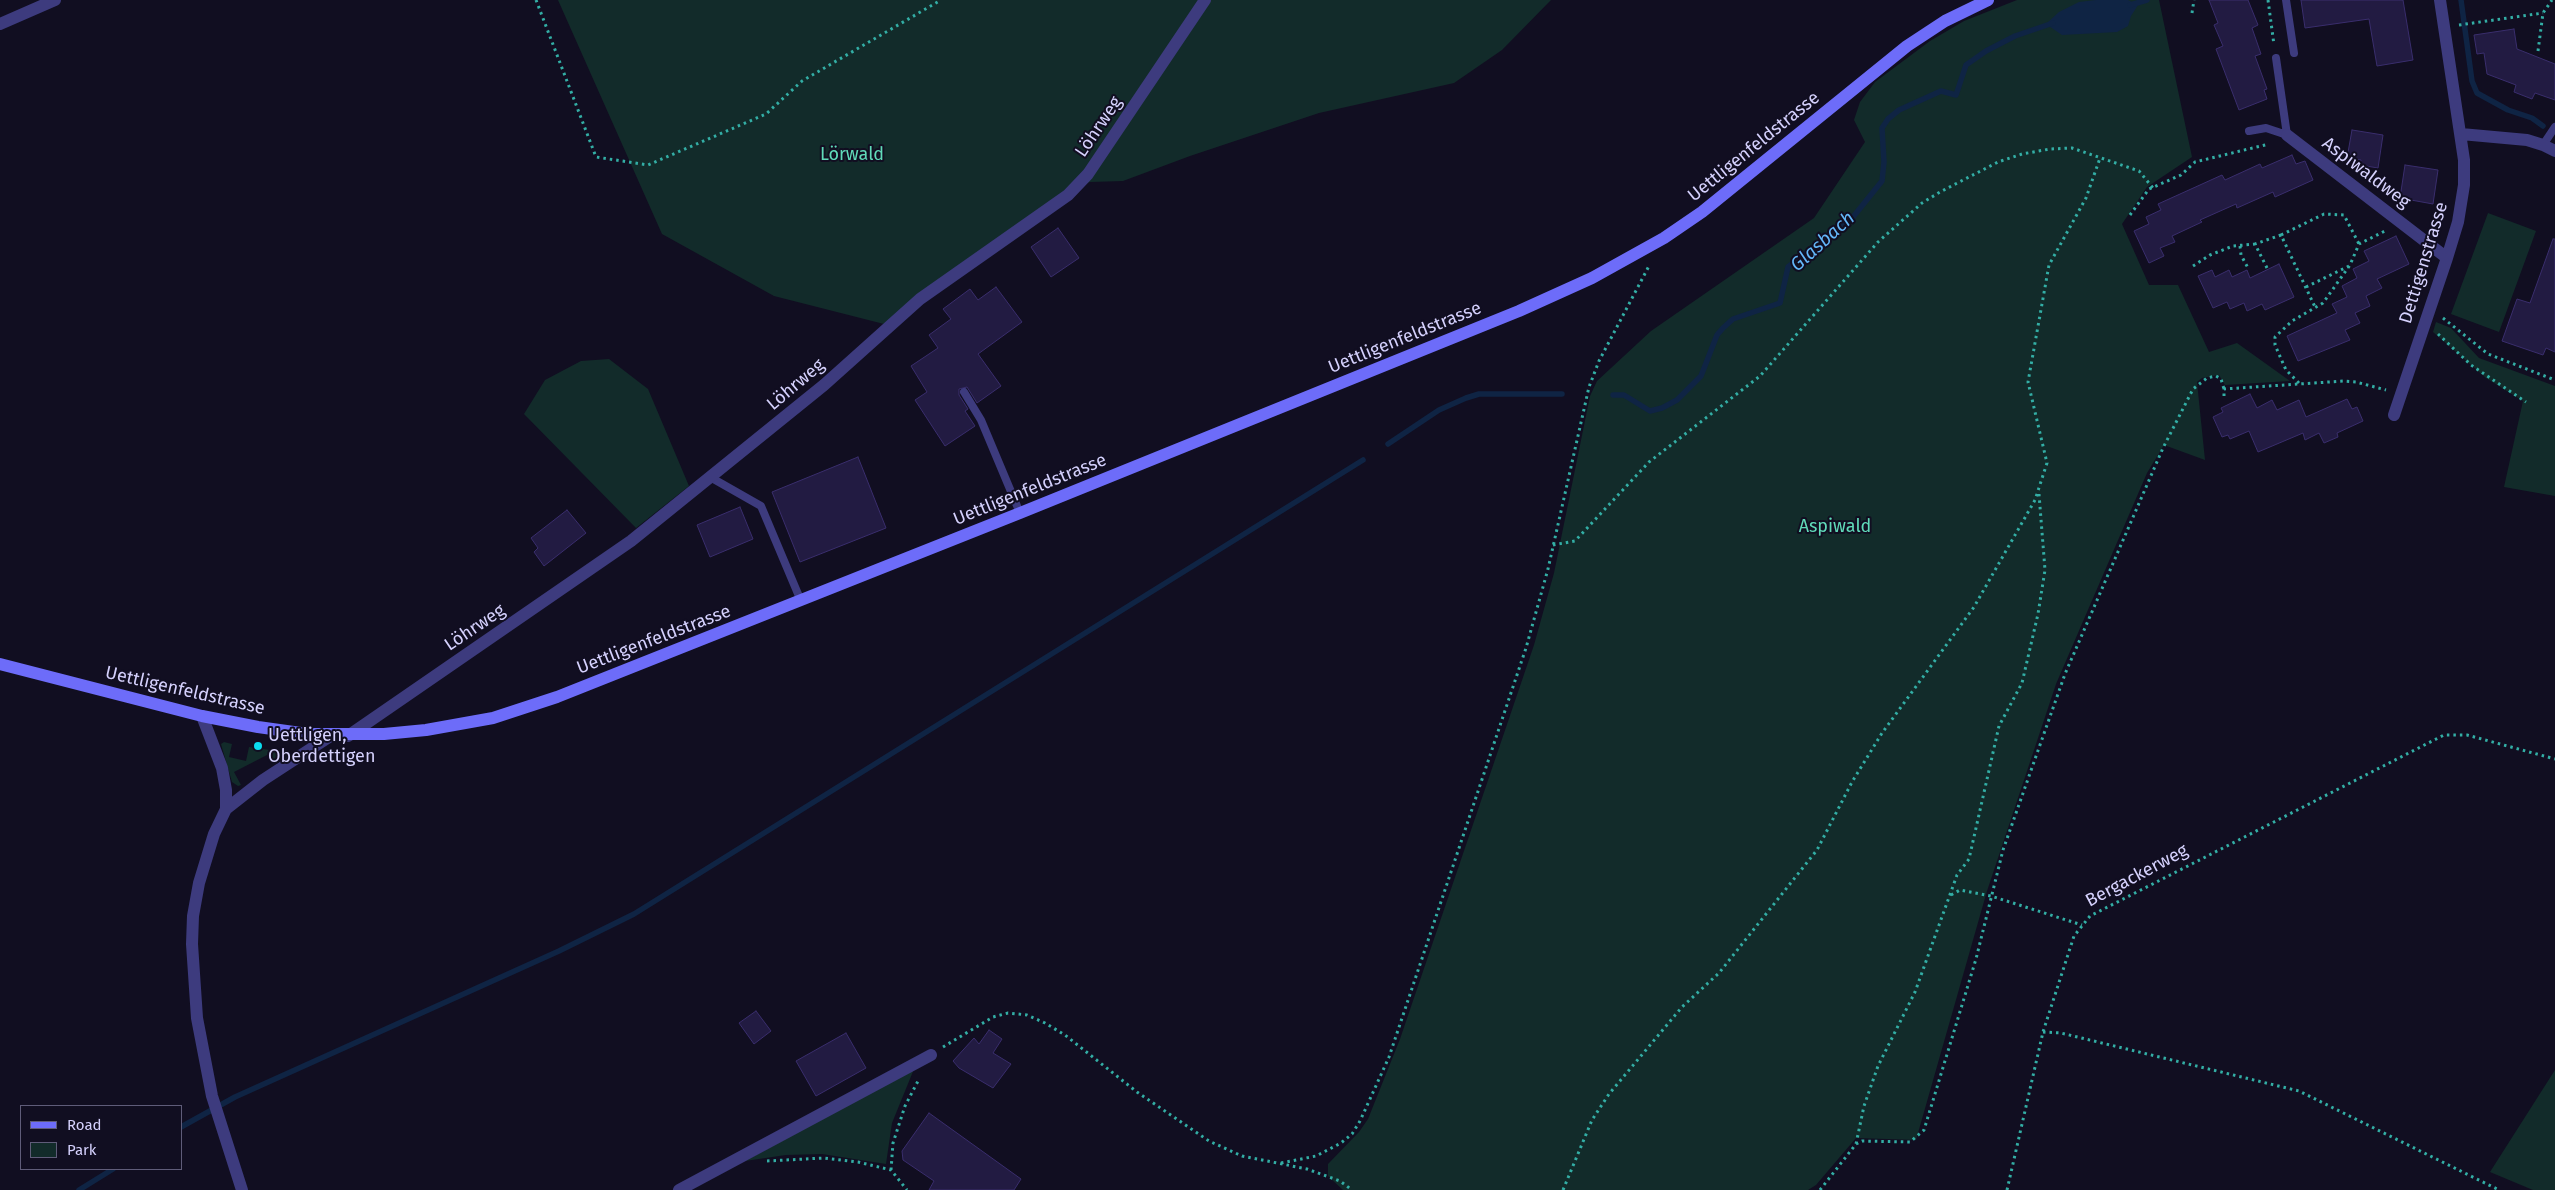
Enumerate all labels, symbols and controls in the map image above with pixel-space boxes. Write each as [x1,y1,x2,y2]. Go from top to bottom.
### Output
street label: Uettligenfeldstrasse [1684,87,1824,207]
street label: Löhrweg [1071,93,1127,161]
street label: Aspiwaldweg [2318,133,2414,213]
park label: Lörwald [820,144,884,166]
street label: Dettigenstrasse [2395,200,2453,326]
water label: Glasbach [1786,207,1860,277]
street label: Uettligenfeldstrasse [1325,297,1485,379]
street label: Löhrweg [763,355,829,415]
street label: Uettligenfeldstrasse [950,449,1110,531]
park label: Aspiwald [1799,516,1871,538]
street label: Löhrweg [441,600,509,656]
street label: Uettligenfeldstrasse [574,601,734,679]
street label: Uettligenfeldstrasse [103,662,267,720]
place label: Uettligen, Oberdettigen [268,725,375,768]
marker: Uettligen, Oberdettigen [252,740,264,752]
street label: Bergackerweg [2082,840,2192,912]
legend [20,1105,182,1170]
text: Road [67,1116,102,1134]
text: Park [67,1141,97,1159]

